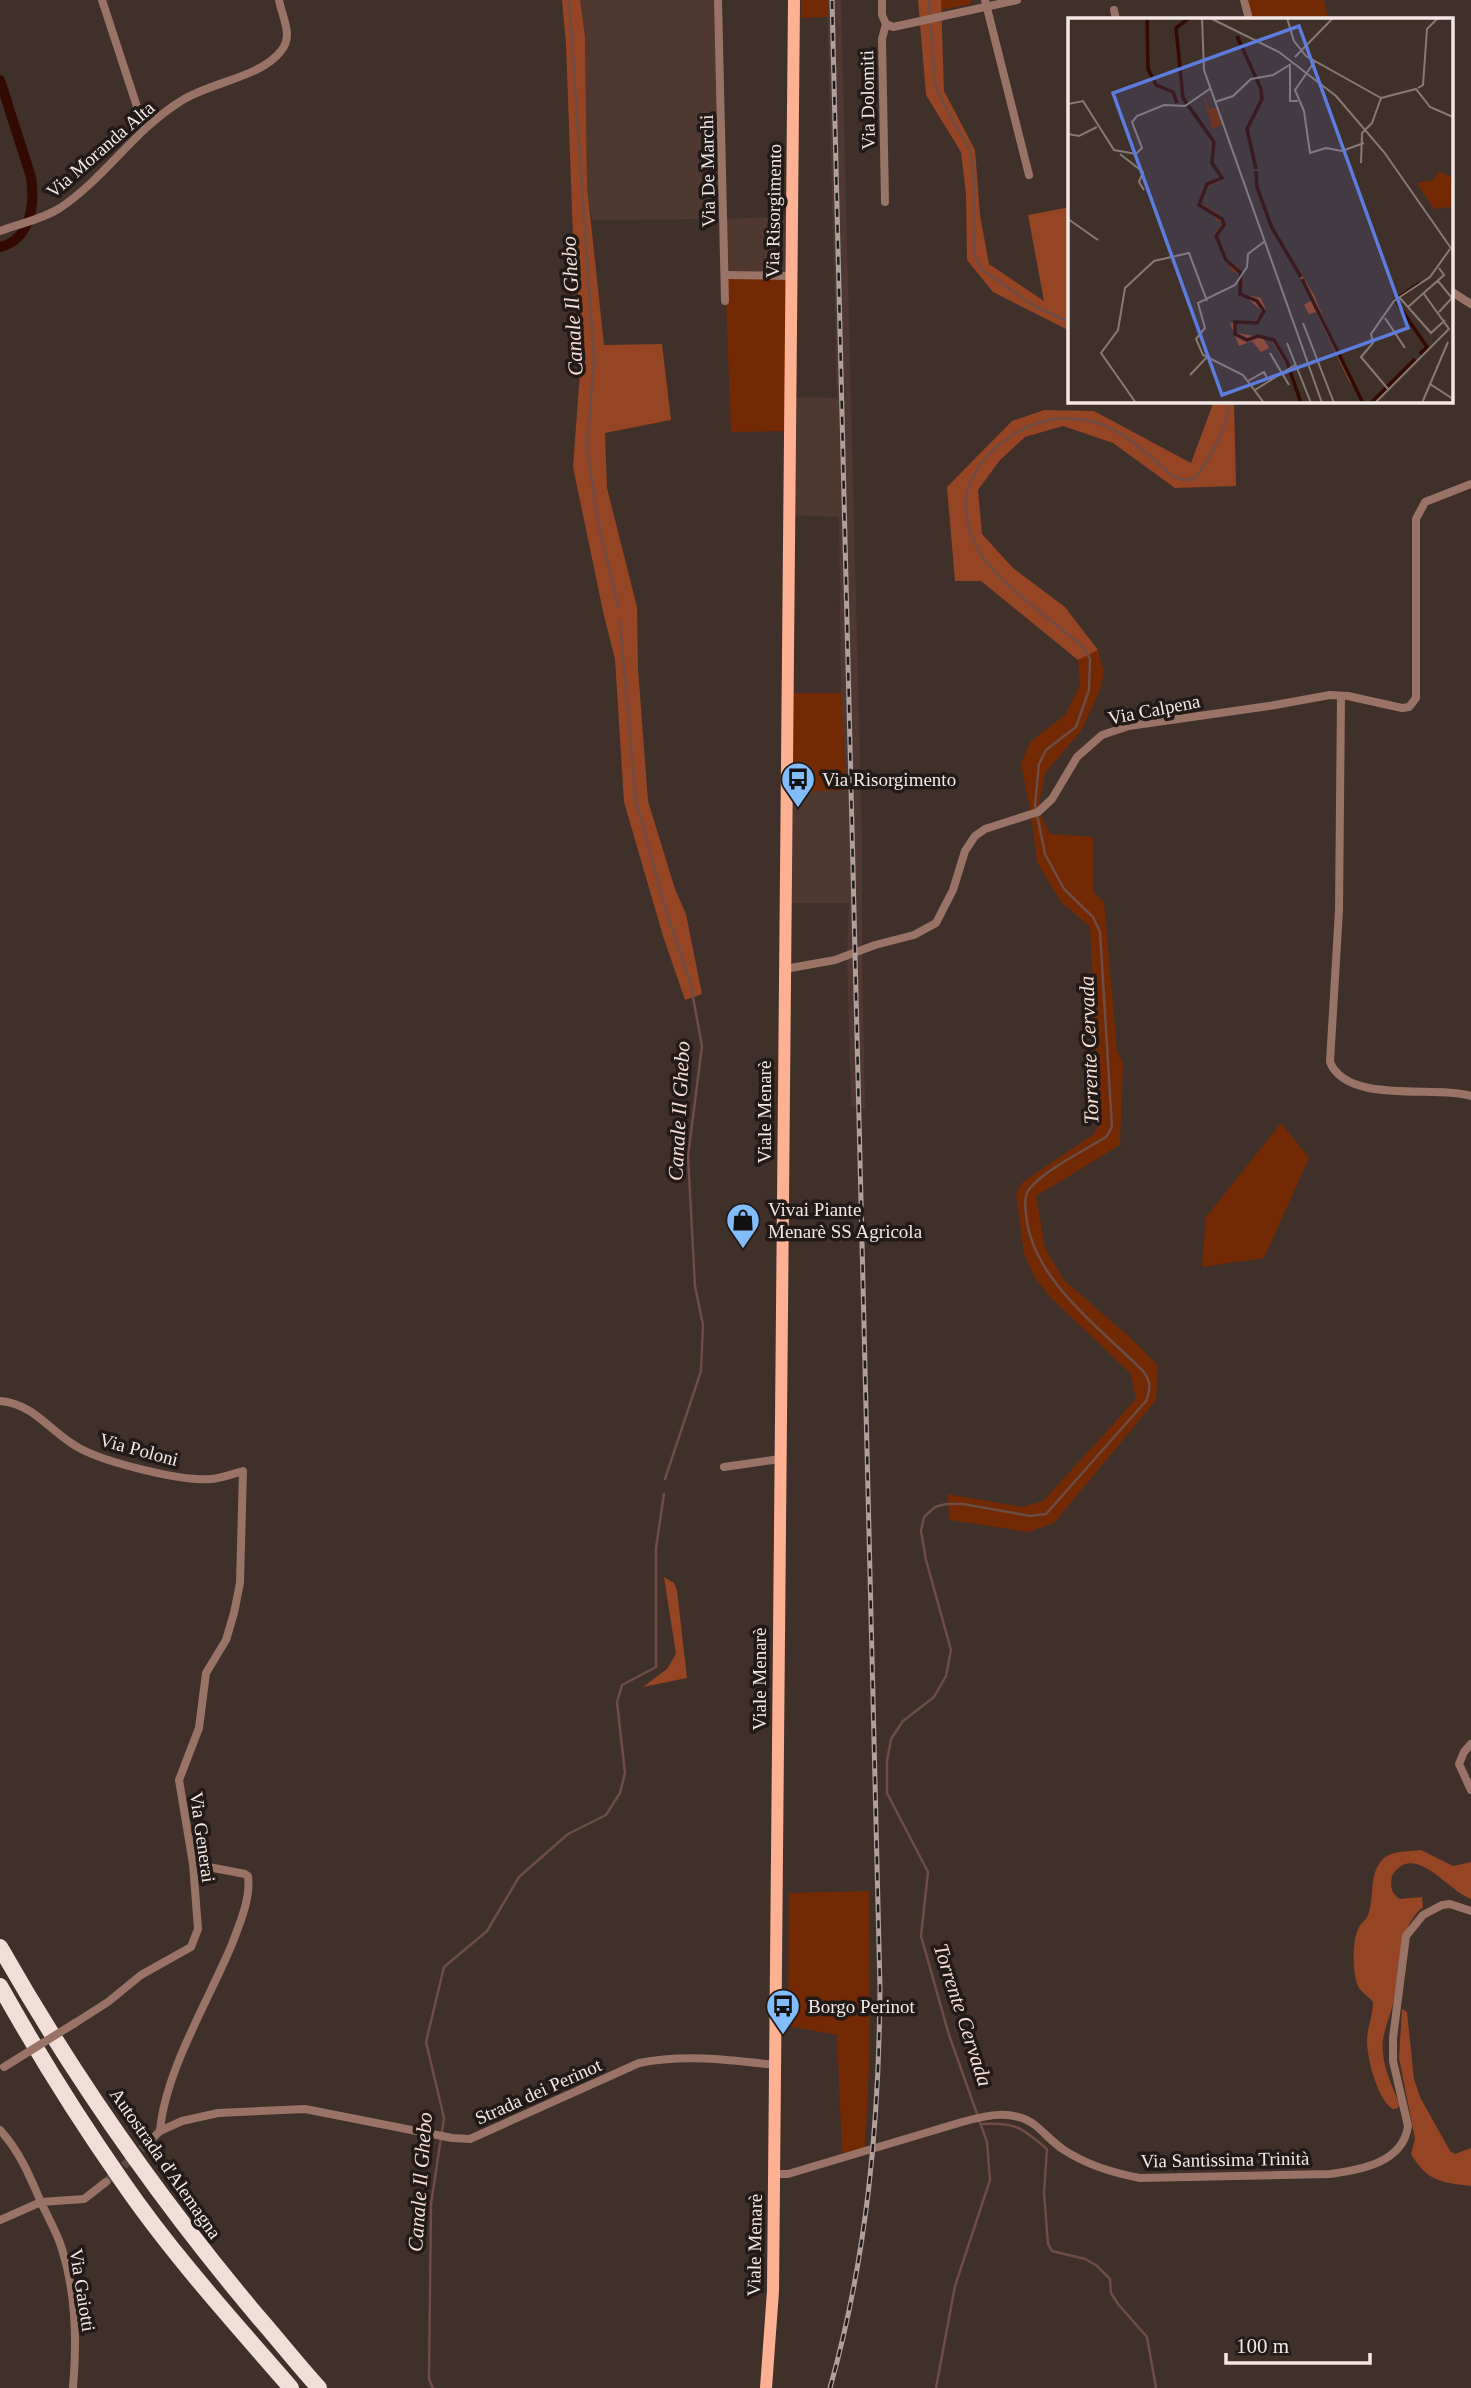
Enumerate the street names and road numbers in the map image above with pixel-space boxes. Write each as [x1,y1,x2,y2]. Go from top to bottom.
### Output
street label: Via Dolomiti [856,50,879,150]
street label: Via Moranda Alta [42,96,159,202]
street label: Via De Marchi [696,114,719,228]
street label: Via Risorgimento [762,144,785,278]
street label: Via Calpena [1106,690,1202,729]
street label: Viale Menarè [754,1061,775,1163]
street label: Via Poloni [97,1429,181,1470]
street label: Viale Menarè [749,1628,770,1730]
street label: Via Generai [186,1790,219,1884]
street label: Strada dei Perinot [472,2054,605,2129]
street label: Autostrada d'Alemagna [106,2084,226,2243]
street label: Via Santissima Trinità [1140,2148,1310,2171]
street label: Viale Menarè [743,2193,766,2297]
street label: Via Gaiotti [66,2247,99,2333]

